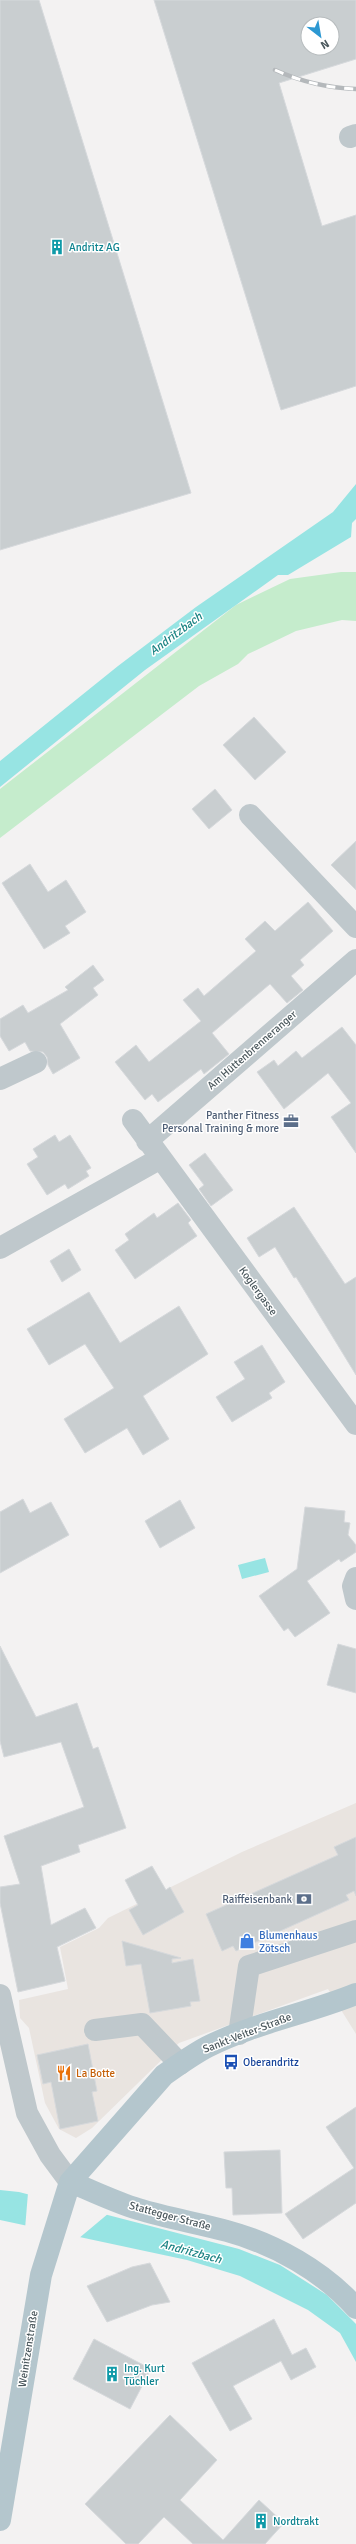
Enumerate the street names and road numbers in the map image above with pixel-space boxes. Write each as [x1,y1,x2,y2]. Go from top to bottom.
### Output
street label: Am Hüttenbrenneranger [205,1008,299,1092]
street label: Koglergasse [236,1264,280,1318]
street label: Sankt-Veiter-Straße [201,2010,293,2056]
street label: Stattegger Straße [128,2199,212,2233]
street label: Weinitzenstraße [16,2310,40,2388]

